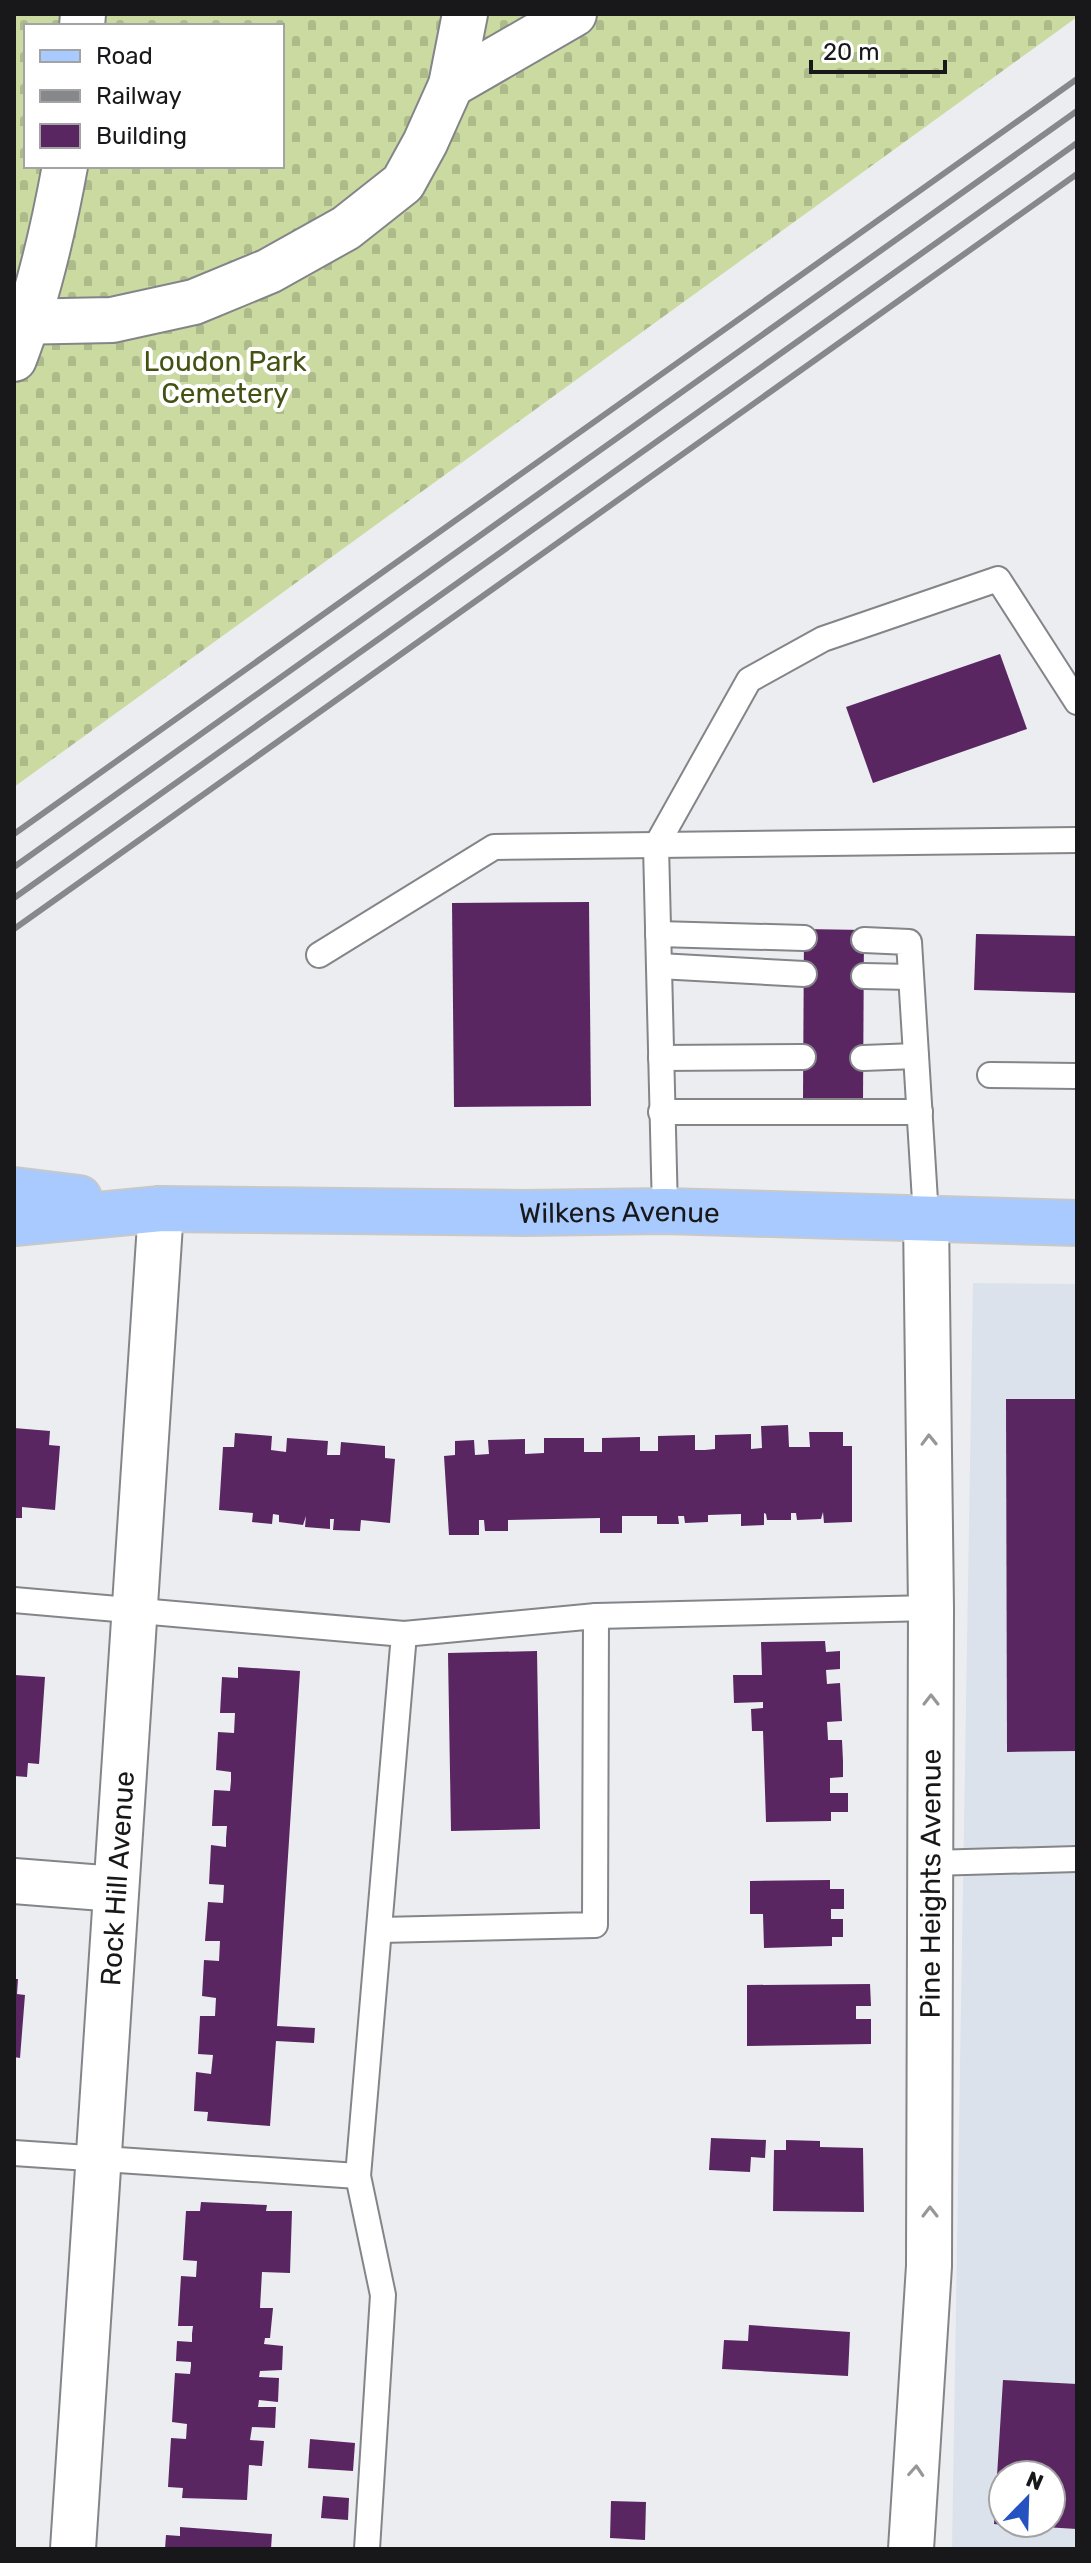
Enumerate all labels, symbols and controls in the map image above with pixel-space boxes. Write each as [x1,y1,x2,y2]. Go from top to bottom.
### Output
legend [24,24,284,168]
scale bar [811,24,945,74]
text: 20 m [823,38,880,66]
text: Road [96,42,153,70]
text: Railway [96,82,182,110]
text: Building [96,122,187,150]
park label: Loudon Park Cemetery [143,345,307,410]
street label: Wilkens Avenue [519,1195,720,1230]
one-way arrow [920,1433,937,1446]
one-way arrow [922,1693,940,1706]
street label: Pine Heights Avenue [914,1749,948,2019]
street label: Rock Hill Avenue [94,1770,141,1987]
one-way arrow [921,2205,939,2218]
north arrow [987,2459,1067,2539]
one-way arrow [907,2464,924,2477]
text: N [1022,2466,1047,2497]

